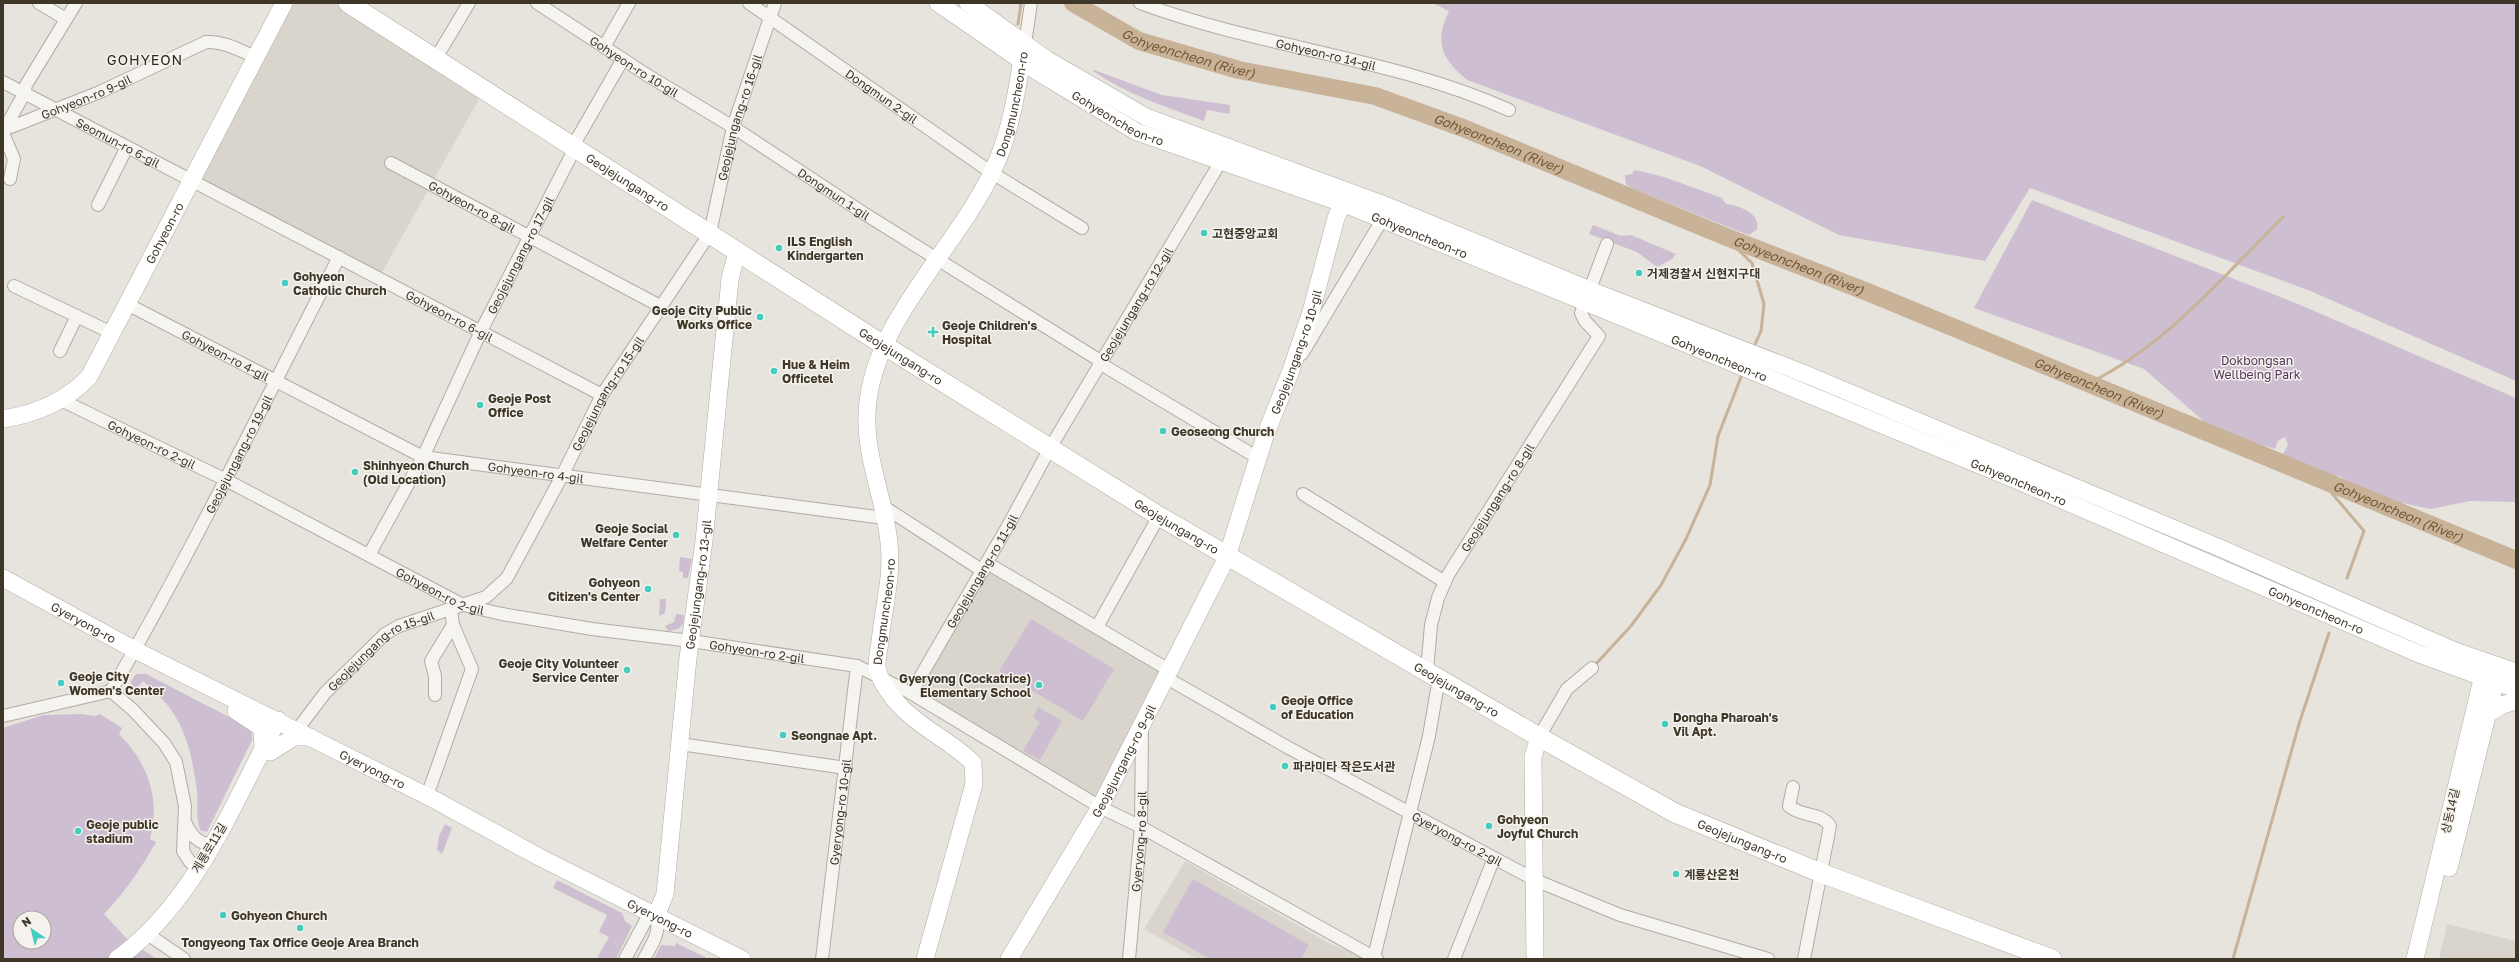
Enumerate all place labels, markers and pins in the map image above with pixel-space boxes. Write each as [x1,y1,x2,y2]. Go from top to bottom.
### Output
place label: 고현중앙교회 [1212,226,1278,241]
marker: 고현중앙교회 [1199,228,1209,238]
place label: ILS English Kindergarten [787,234,864,263]
marker: ILS English Kindergarten [774,243,784,253]
place label: 거제경찰서 신현지구대 [1647,266,1760,281]
marker: 거제경찰서 신현지구대 [1634,268,1644,278]
place label: Gohyeon Catholic Church [293,269,387,298]
marker: Gohyeon Catholic Church [280,278,290,288]
place label: Geoje City Public Works Office [652,303,752,332]
marker: Geoje City Public Works Office [755,312,765,322]
place label: Geoje Children's Hospital [942,318,1037,347]
marker: Geoje Children's Hospital [927,326,939,338]
place label: Hue & Heim Officetel [782,357,850,386]
marker: Hue & Heim Officetel [769,366,779,376]
place label: Geoje Post Office [488,391,551,420]
marker: Geoje Post Office [475,400,485,410]
place label: Geoseong Church [1171,424,1274,439]
marker: Geoseong Church [1158,426,1168,436]
place label: Shinhyeon Church (Old Location) [363,458,469,487]
marker: Shinhyeon Church (Old Location) [350,467,360,477]
place label: Geoje Social Welfare Center [581,521,668,550]
marker: Geoje Social Welfare Center [671,530,681,540]
place label: Gohyeon Citizen's Center [548,575,640,604]
marker: Gohyeon Citizen's Center [643,584,653,594]
place label: Geoje City Volunteer Service Center [499,656,619,685]
marker: Geoje City Volunteer Service Center [622,665,632,675]
place label: Geoje City Women's Center [69,669,165,698]
place label: Gyeryong (Cockatrice) Elementary School [899,671,1031,700]
marker: Geoje City Women's Center [56,678,66,688]
marker: Gyeryong (Cockatrice) Elementary School [1034,680,1044,690]
place label: Geoje Office of Education [1281,693,1354,722]
marker: Geoje Office of Education [1268,702,1278,712]
place label: Dongha Pharoah's Vil Apt. [1673,710,1779,739]
marker: Dongha Pharoah's Vil Apt. [1660,719,1670,729]
place label: Seongnae Apt. [791,728,877,743]
marker: Seongnae Apt. [778,730,788,740]
place label: 파라미타 작은도서관 [1293,759,1395,774]
marker: 파라미타 작은도서관 [1280,761,1290,771]
place label: Gohyeon Joyful Church [1497,812,1578,841]
place label: Geoje public stadium [86,817,159,846]
marker: Gohyeon Joyful Church [1484,821,1494,831]
marker: Geoje public stadium [73,826,83,836]
place label: 계룡산온천 [1684,867,1739,882]
marker: 계룡산온천 [1671,869,1681,879]
place label: Gohyeon Church [231,908,327,923]
marker: Gohyeon Church [218,910,228,920]
marker: Tongyeong Tax Office Geoje Area Branch [295,923,305,933]
place label: Tongyeong Tax Office Geoje Area Branch [181,935,419,950]

